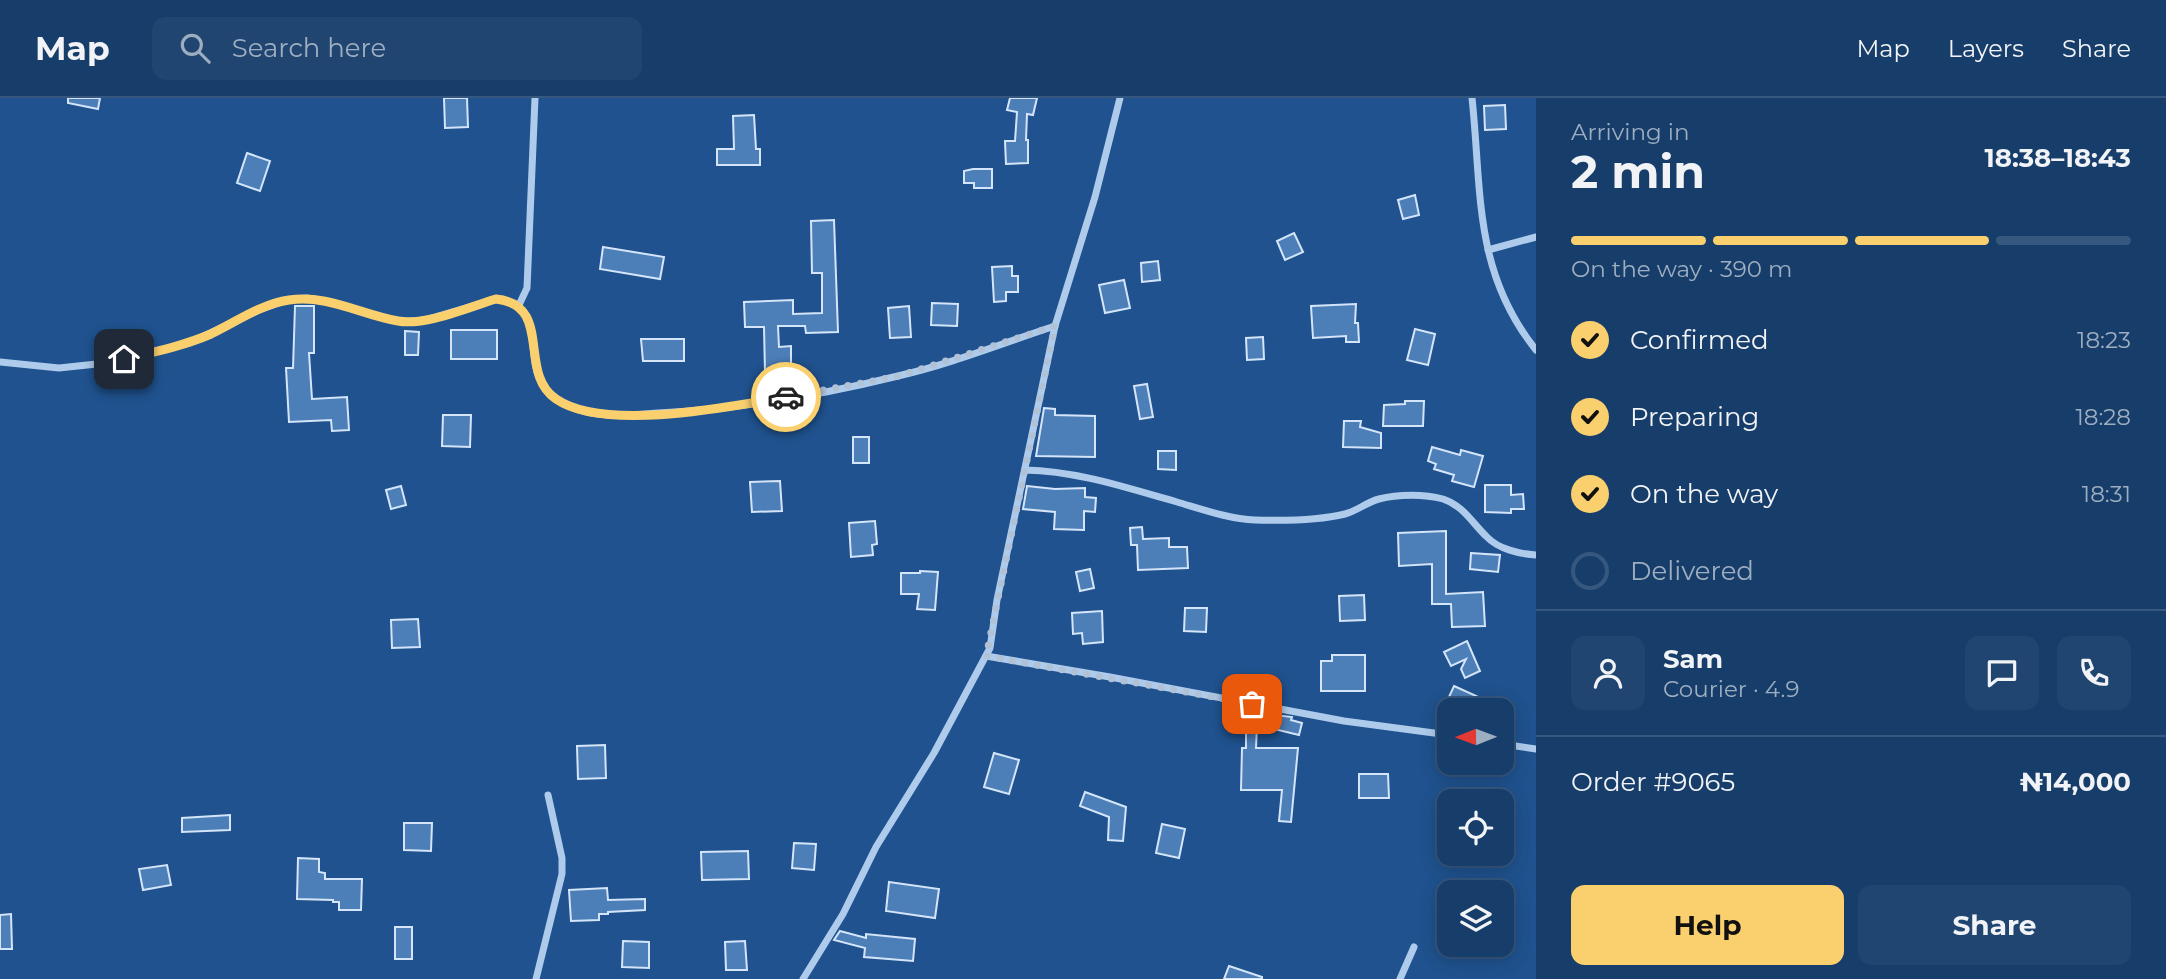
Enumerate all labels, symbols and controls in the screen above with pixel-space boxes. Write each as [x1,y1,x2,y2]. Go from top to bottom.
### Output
search box [152,17,642,80]
text: Map [35,28,110,68]
icon: search [176,29,214,67]
text: Search here [232,32,386,64]
text: Map [1856,34,1910,63]
text: Layers [1948,34,2024,63]
text: Share [2062,34,2131,63]
text: Arriving in [1571,118,1690,146]
text: 18:38–18:43 [1985,142,2131,174]
text: 2 min [1571,143,1705,200]
text: On the way · 390 m [1571,255,1793,283]
icon: check [1571,321,1609,359]
text: Confirmed [1630,324,1769,356]
text: 18:23 [2077,326,2131,354]
pin [94,329,154,389]
icon: home [105,340,143,378]
courier [751,362,821,432]
icon: car [767,378,805,416]
icon: check [1571,398,1609,436]
text: Preparing [1630,401,1759,433]
text: 18:28 [2075,403,2131,431]
icon: check [1571,475,1609,513]
text: On the way [1630,478,1778,510]
text: 18:31 [2082,480,2131,508]
text: Delivered [1630,555,1754,587]
button: person [1571,636,1645,710]
button: chat [1965,636,2039,710]
button: phone [2057,636,2131,710]
text: Sam [1663,643,1723,675]
pin [1222,674,1282,734]
text: Courier · 4.9 [1663,675,1799,703]
icon: bag [1233,685,1271,723]
north arrow [1437,698,1514,775]
map controls [1437,698,1514,957]
text: Order #9065 [1571,766,1735,798]
text: ₦14,000 [2019,766,2131,798]
button: locate [1437,789,1514,866]
button: layers [1437,880,1514,957]
button: Help [1571,885,1844,965]
button: Share [1858,885,2131,965]

